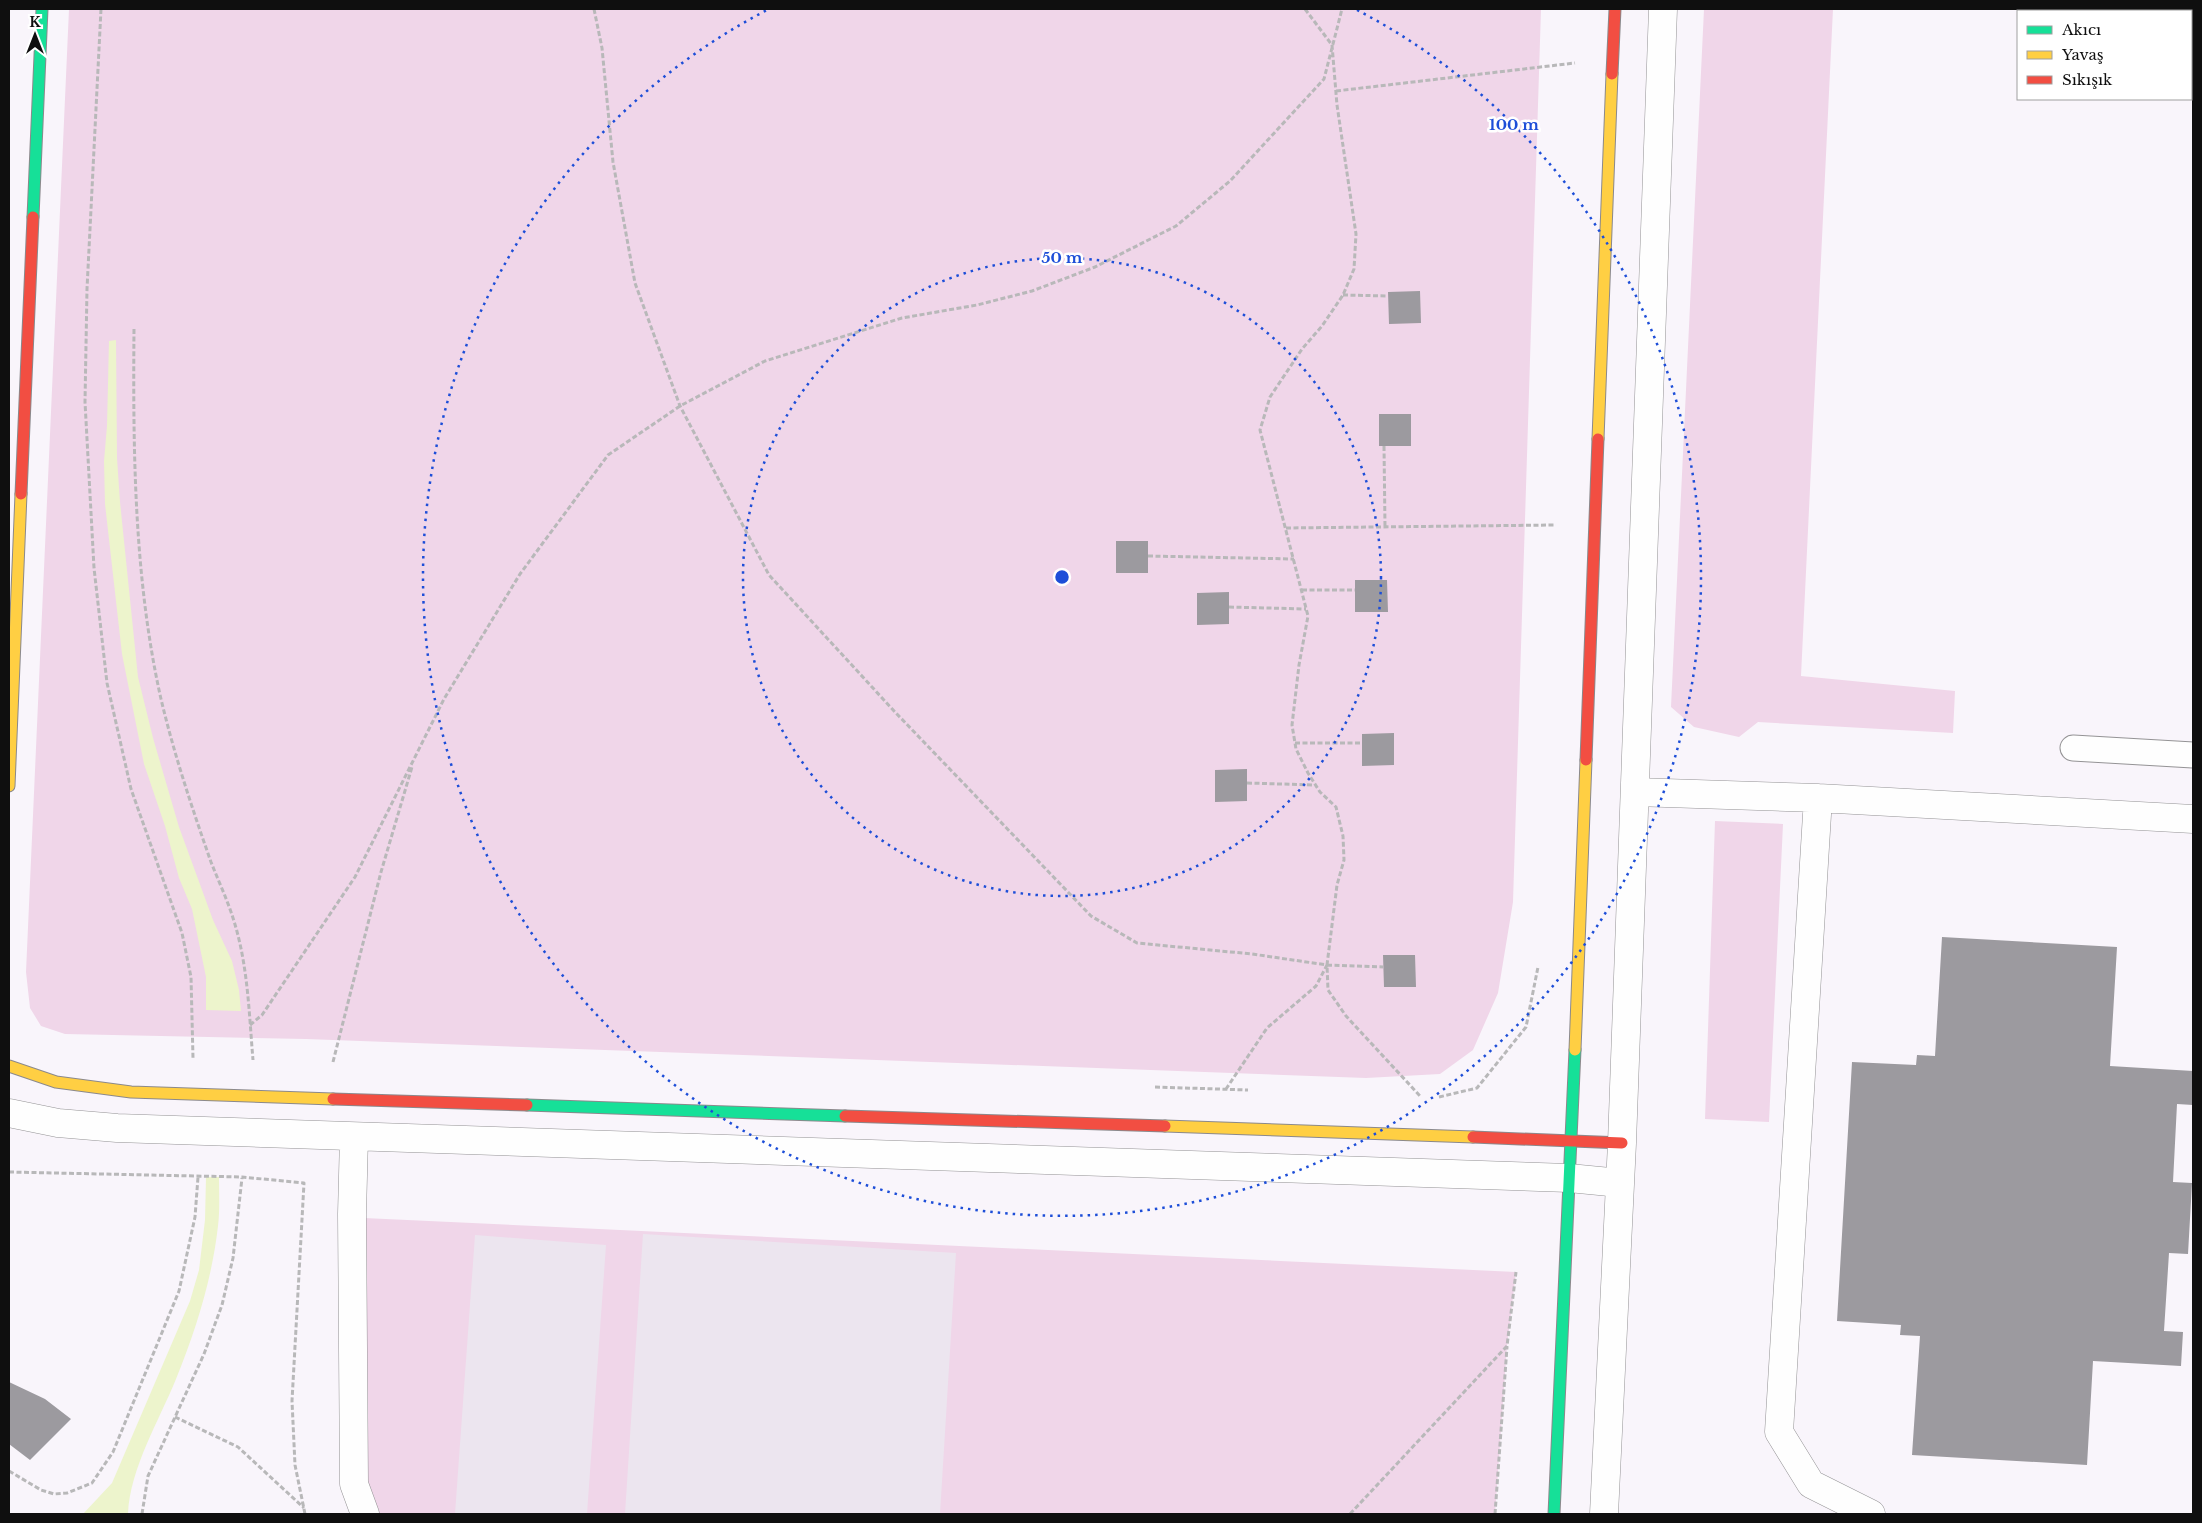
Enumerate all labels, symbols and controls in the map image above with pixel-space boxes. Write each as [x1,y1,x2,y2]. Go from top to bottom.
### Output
north arrow [10,10,60,60]
legend [2017,10,2192,100]
text: K [29,13,41,31]
text: Akıcı [2061,20,2101,39]
text: Yavaş [2061,45,2104,64]
text: Sıkışık [2062,70,2113,89]
text: 100 m [1489,115,1539,134]
text: 50 m [1042,248,1083,267]
centre of rings [1053,568,1071,586]

